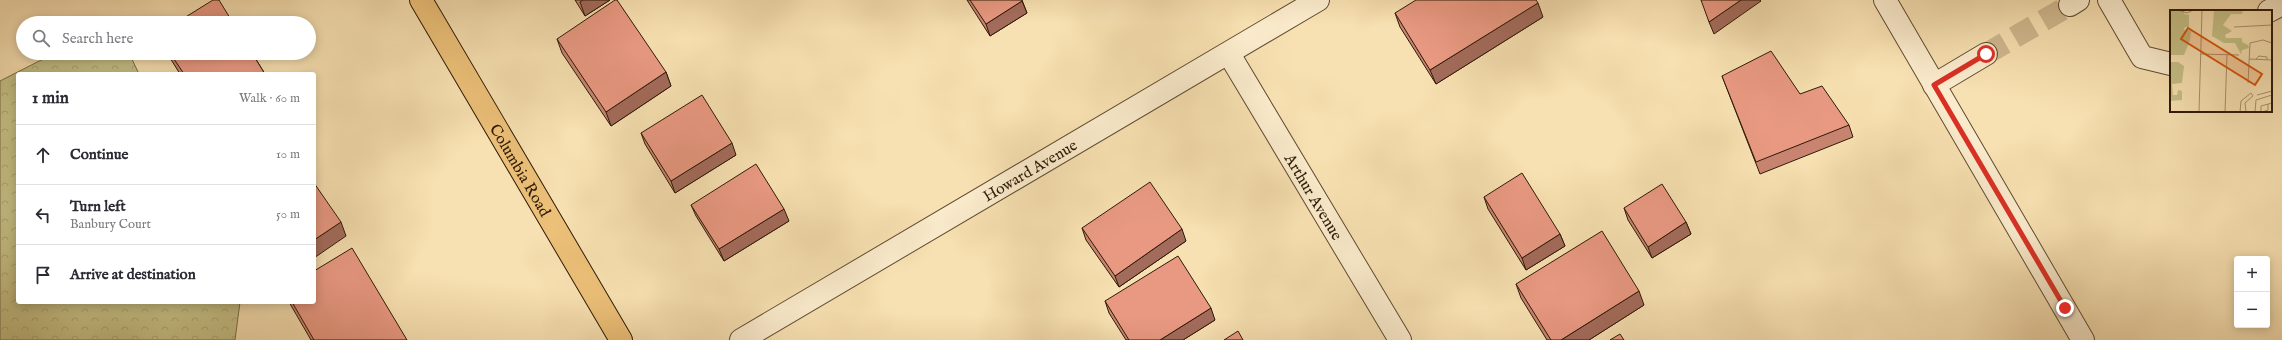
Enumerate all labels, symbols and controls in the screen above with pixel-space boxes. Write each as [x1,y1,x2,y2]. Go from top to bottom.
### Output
inset map [2170,10,2272,112]
search box [16,16,316,60]
icon: search [30,27,52,49]
text: Search here [62,29,133,48]
route start [1977,45,1995,63]
text: 1 min [32,88,69,109]
text: Walk · 60 m [239,90,300,107]
street label: Columbia Road [484,121,554,221]
street label: Howard Avenue [980,136,1081,207]
icon: ahead [32,144,54,166]
text: Continue [70,145,128,164]
text: 10 m [276,146,300,163]
street label: Arthur Avenue [1278,150,1346,244]
text: Turn left [70,197,126,216]
icon: left [32,204,54,226]
text: 50 m [276,206,300,223]
text: Banbury Court [70,216,151,233]
map controls [2234,256,2270,328]
button: + [2234,256,2270,292]
icon: arrive [32,264,54,286]
text: Arrive at destination [70,265,196,284]
button: − [2234,292,2270,328]
route end [2056,299,2074,317]

